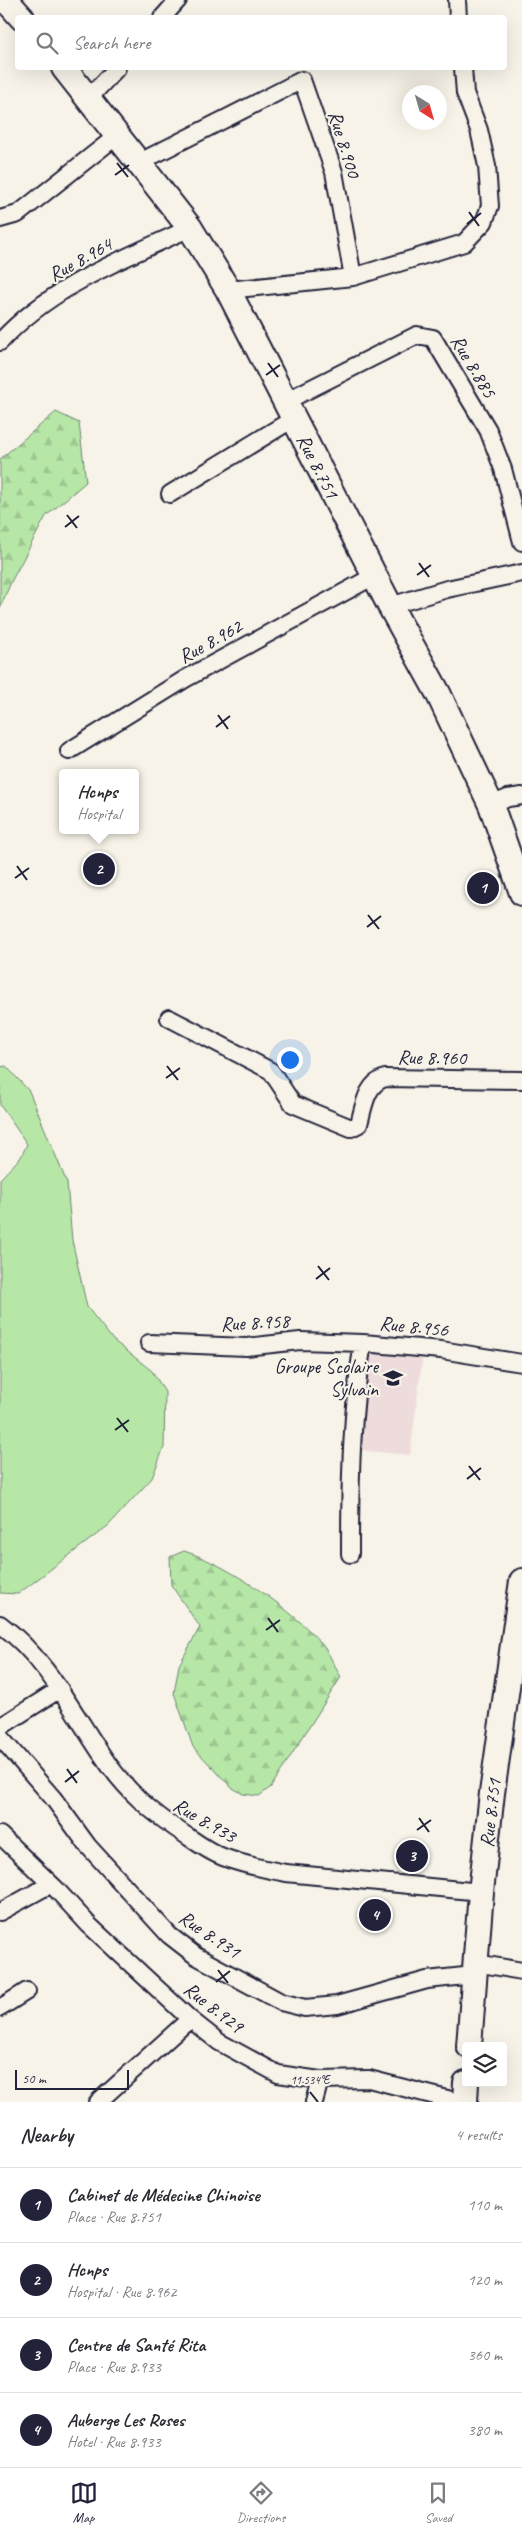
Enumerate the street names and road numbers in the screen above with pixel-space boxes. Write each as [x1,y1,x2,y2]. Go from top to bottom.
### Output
street label: Rue 8.900 [323,108,367,183]
street label: Rue 8.964 [44,231,118,287]
street label: Rue 8.885 [445,330,503,403]
street label: Rue 8.751 [291,430,345,503]
street label: Rue 8.962 [174,613,248,669]
street label: Rue 8.960 [397,1044,469,1071]
street label: Rue 8.958 [220,1308,292,1337]
street label: Rue 8.956 [378,1310,450,1343]
street label: Rue 8.751 [474,1776,507,1849]
street label: Rue 8.933 [169,1792,243,1849]
street label: Rue 8.931 [174,1905,246,1965]
street label: Rue 8.929 [179,1976,250,2040]

